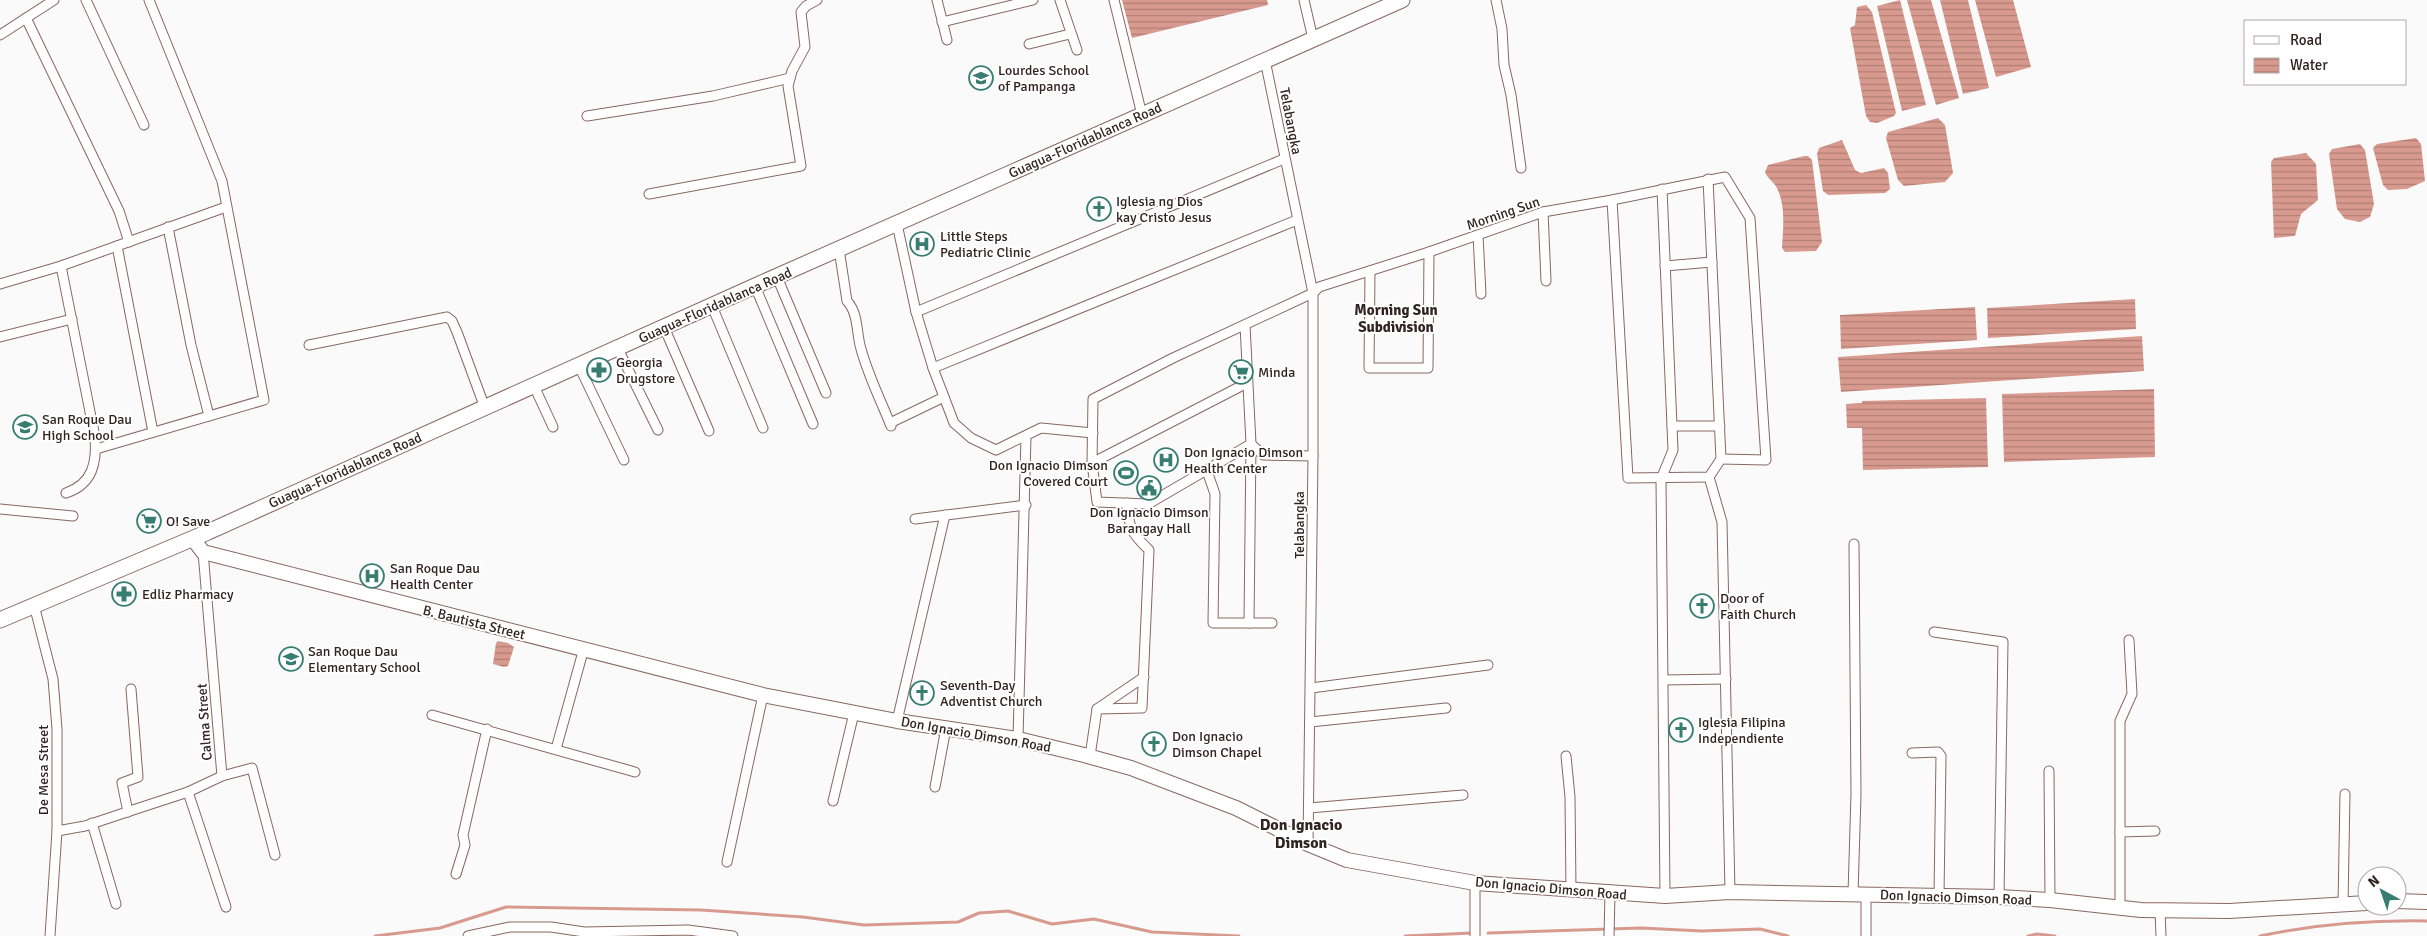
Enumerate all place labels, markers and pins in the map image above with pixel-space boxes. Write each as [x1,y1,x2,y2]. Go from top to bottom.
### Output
place label: Lourdes School of Pampanga [998,62,1089,95]
school or university icon: Lourdes School of Pampanga [968,65,994,91]
place label: Iglesia ng Dios kay Cristo Jesus [1116,193,1212,226]
church icon: Iglesia ng Dios kay Cristo Jesus [1086,196,1112,222]
place label: Little Steps Pediatric Clinic [940,228,1031,261]
hospital icon: Little Steps Pediatric Clinic [909,231,935,257]
place label: Georgia Drugstore [616,354,675,387]
pharmacy icon: Georgia Drugstore [586,357,612,383]
supermarket icon: Minda [1228,359,1254,385]
place label: Minda [1258,364,1295,381]
place label: San Roque Dau High School [42,411,132,444]
school or university icon: San Roque Dau High School [12,414,38,440]
place label: Don Ignacio Dimson Health Center [1184,444,1303,477]
hospital icon: Don Ignacio Dimson Health Center [1153,447,1179,473]
place label: Don Ignacio Dimson Covered Court [989,457,1108,490]
sports icon: Don Ignacio Dimson Covered Court [1113,460,1139,486]
public building icon: Don Ignacio Dimson Barangay Hall [1136,475,1162,501]
place label: Don Ignacio Dimson Barangay Hall [1089,504,1209,537]
supermarket icon: O! Save [136,508,162,534]
place label: O! Save [166,513,210,530]
place label: San Roque Dau Health Center [390,560,480,593]
hospital icon: San Roque Dau Health Center [359,563,385,589]
pharmacy icon: Edliz Pharmacy [111,581,137,607]
place label: Edliz Pharmacy [142,586,234,603]
place label: Door of Faith Church [1720,590,1796,623]
church icon: Door of Faith Church [1689,593,1715,619]
place label: San Roque Dau Elementary School [308,643,421,676]
school or university icon: San Roque Dau Elementary School [278,646,304,672]
place label: Seventh-Day Adventist Church [940,677,1042,710]
church icon: Seventh-Day Adventist Church [909,680,935,706]
place label: Iglesia Filipina Independiente [1698,714,1785,747]
church icon: Iglesia Filipina Independiente [1668,717,1694,743]
place label: Don Ignacio Dimson Chapel [1172,728,1262,761]
church icon: Don Ignacio Dimson Chapel [1141,731,1167,757]

